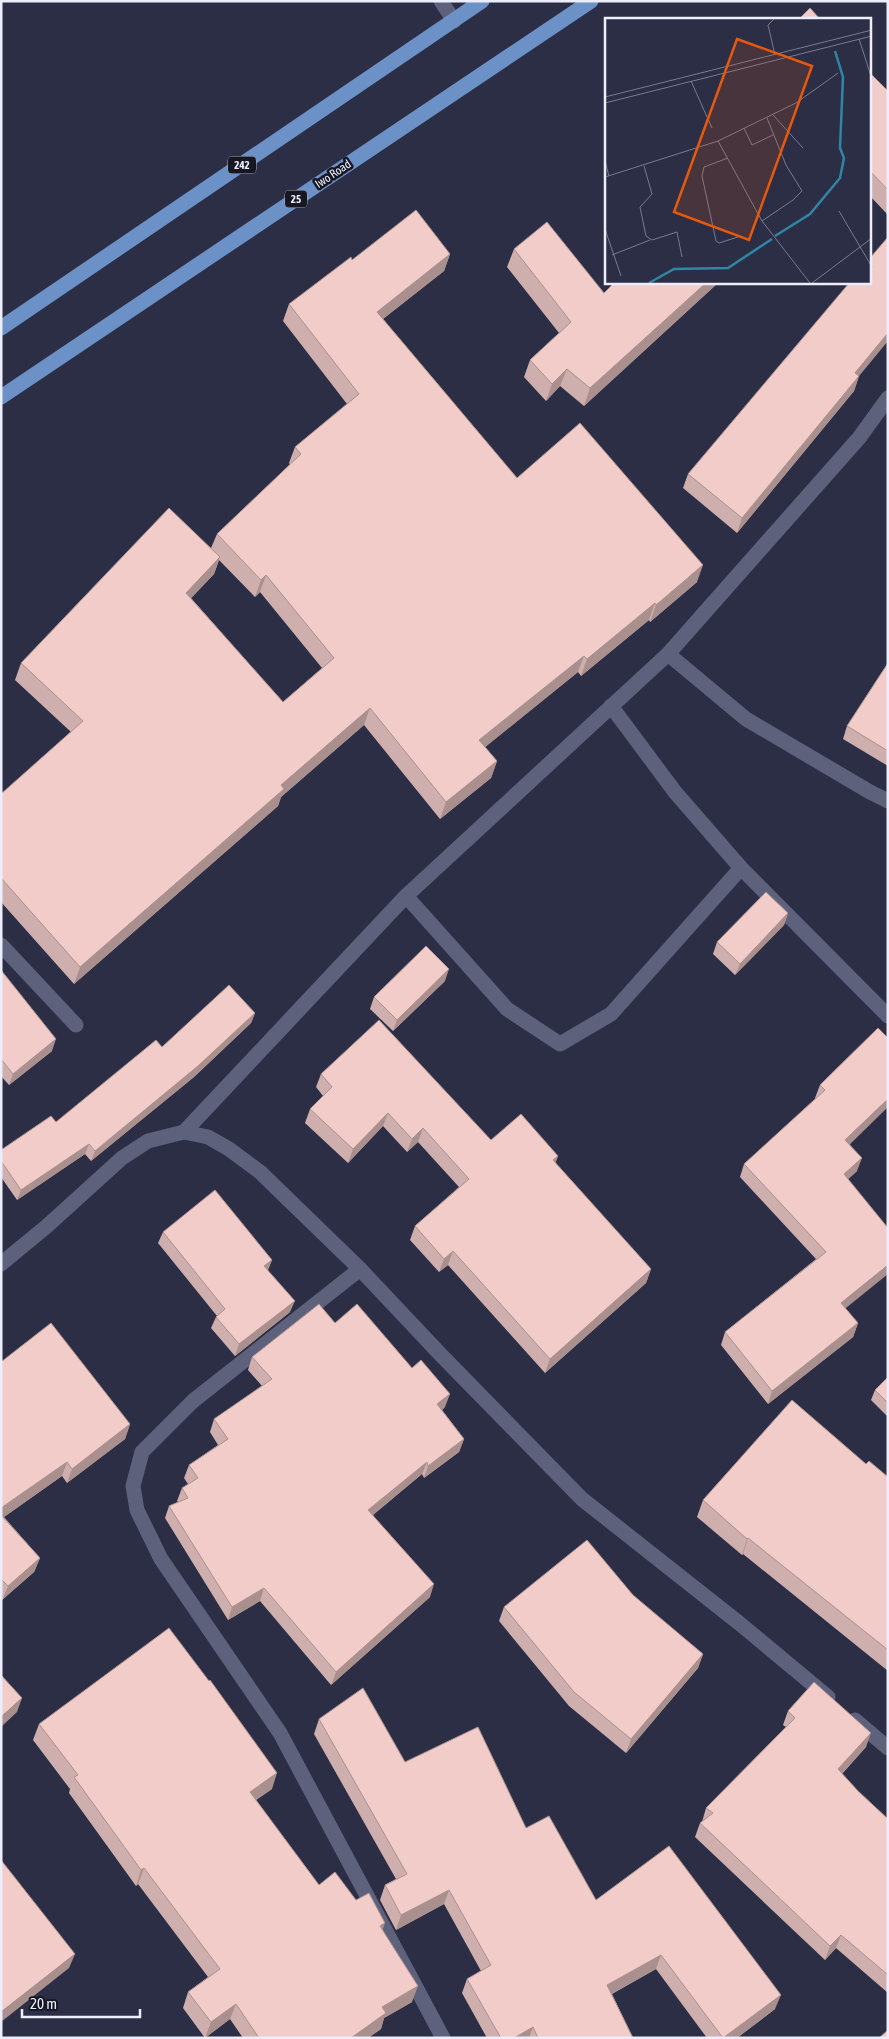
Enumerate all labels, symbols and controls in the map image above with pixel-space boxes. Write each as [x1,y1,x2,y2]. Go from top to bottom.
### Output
inset map [605,18,872,284]
road number: 242 [228,156,256,174]
street label: Iwo Road [312,157,354,191]
road number: 25 [285,190,307,208]
scale bar [22,1986,140,2018]
text: 20 m [30,1995,57,2012]

